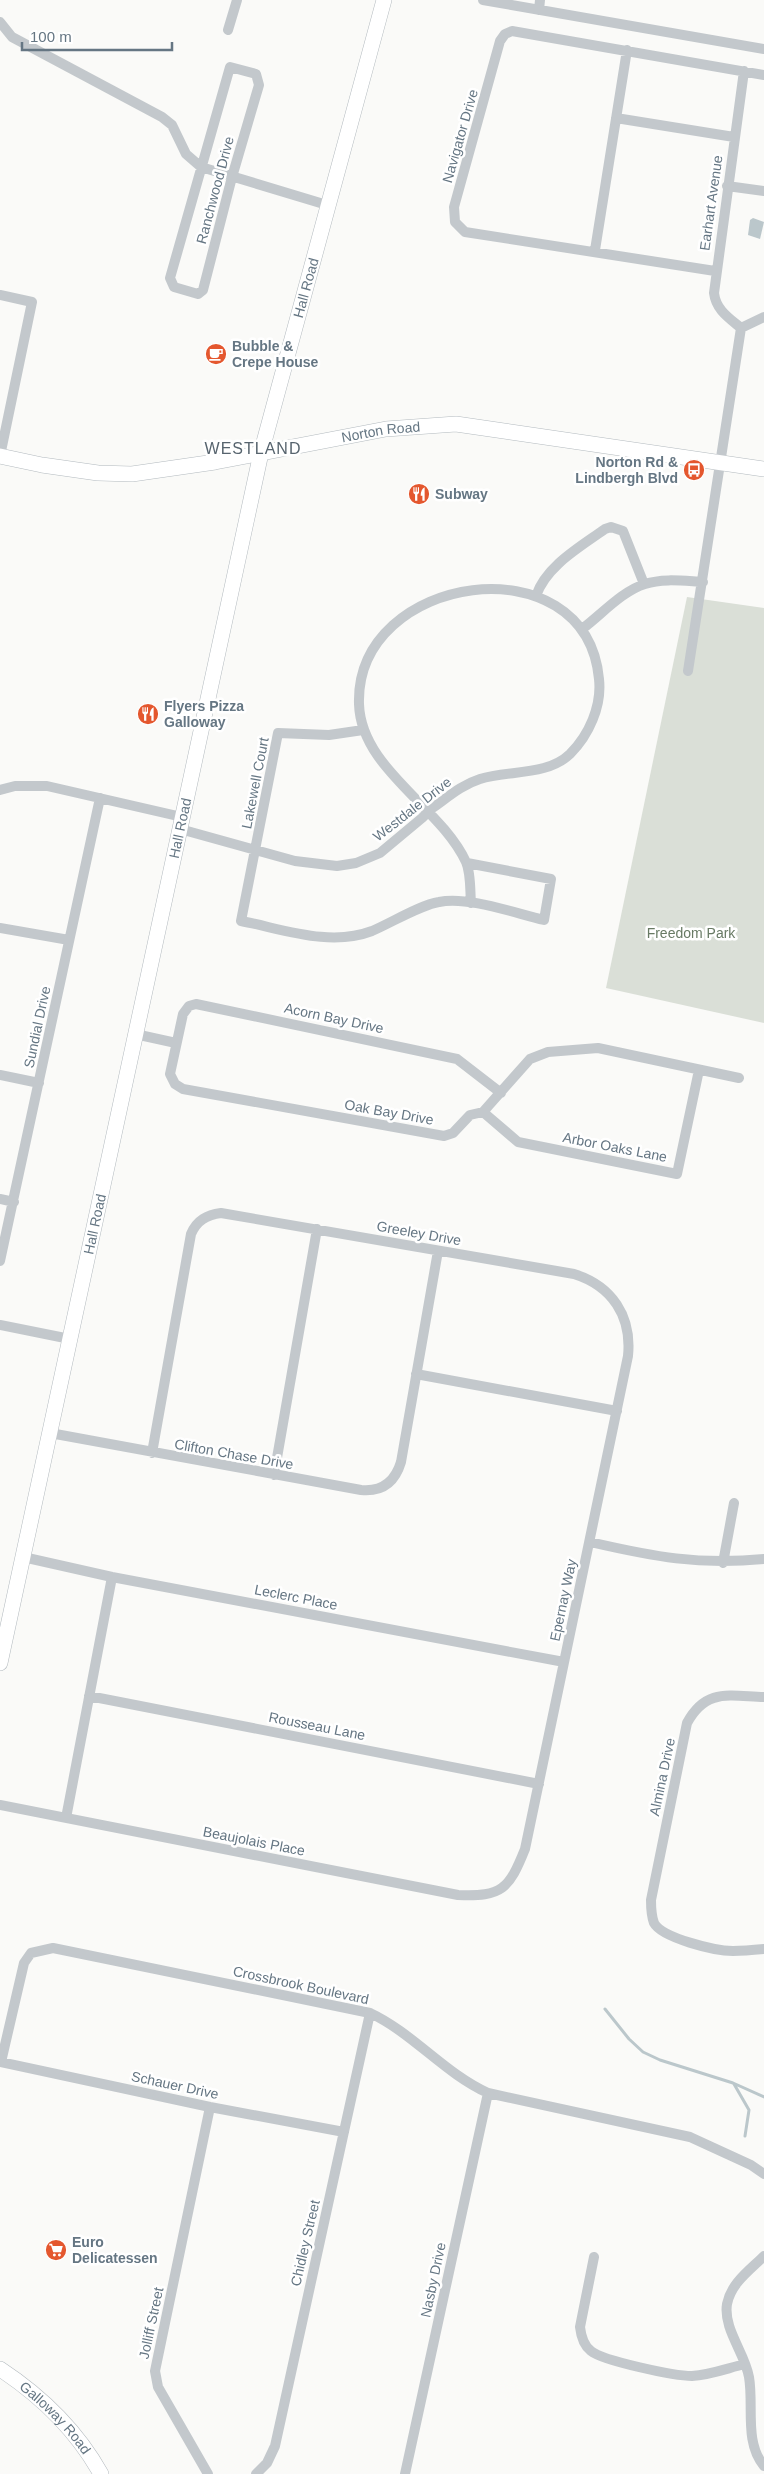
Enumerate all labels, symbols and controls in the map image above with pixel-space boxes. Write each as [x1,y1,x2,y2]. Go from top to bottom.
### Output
scale bar [22,20,172,52]
text: 100 m [30,28,72,45]
street label: Navigator Drive [439,87,481,185]
street label: Ranchwood Drive [193,134,237,245]
street label: Earhart Avenue [696,154,726,252]
street label: Hall Road [290,256,322,320]
place label: Bubble & Crepe House [232,338,319,370]
cafe icon: Bubble & Crepe House [204,342,228,366]
street label: Norton Road [340,419,421,445]
district label: WESTLAND [205,440,301,457]
place label: Norton Rd & Lindbergh Blvd [575,454,678,486]
bus stop icon: Norton Rd & Lindbergh Blvd [682,458,706,482]
restaurant icon: Subway [407,482,431,506]
place label: Subway [435,486,488,502]
place label: Flyers Pizza Galloway [164,698,244,730]
restaurant icon: Flyers Pizza Galloway [136,702,160,726]
street label: Lakewell Court [238,736,272,830]
street label: Westdale Drive [370,773,454,844]
street label: Hall Road [166,796,194,860]
park label: Freedom Park [647,925,736,941]
street label: Sundial Drive [21,984,54,1069]
street label: Acorn Bay Drive [283,1000,385,1036]
street label: Oak Bay Drive [343,1096,435,1128]
street label: Arbor Oaks Lane [562,1129,669,1165]
street label: Hall Road [80,1192,109,1256]
street label: Greeley Drive [375,1218,463,1248]
street label: Clifton Chase Drive [173,1436,295,1472]
street label: Epernay Way [546,1557,580,1643]
street label: Leclerc Place [253,1581,339,1613]
street label: Rousseau Lane [267,1709,367,1743]
street label: Almina Drive [646,1736,678,1817]
street label: Beaujolais Place [202,1823,307,1859]
street label: Crossbrook Boulevard [232,1963,370,2007]
street label: Schauer Drive [130,2068,220,2102]
street label: Chidley Street [287,2198,323,2288]
place label: Euro Delicatessen [72,2234,158,2266]
supermarket icon: Euro Delicatessen [44,2238,68,2262]
street label: Nasby Drive [417,2241,449,2319]
street label: Jolliff Street [136,2286,166,2360]
street label: Galloway Road [17,2378,94,2457]

